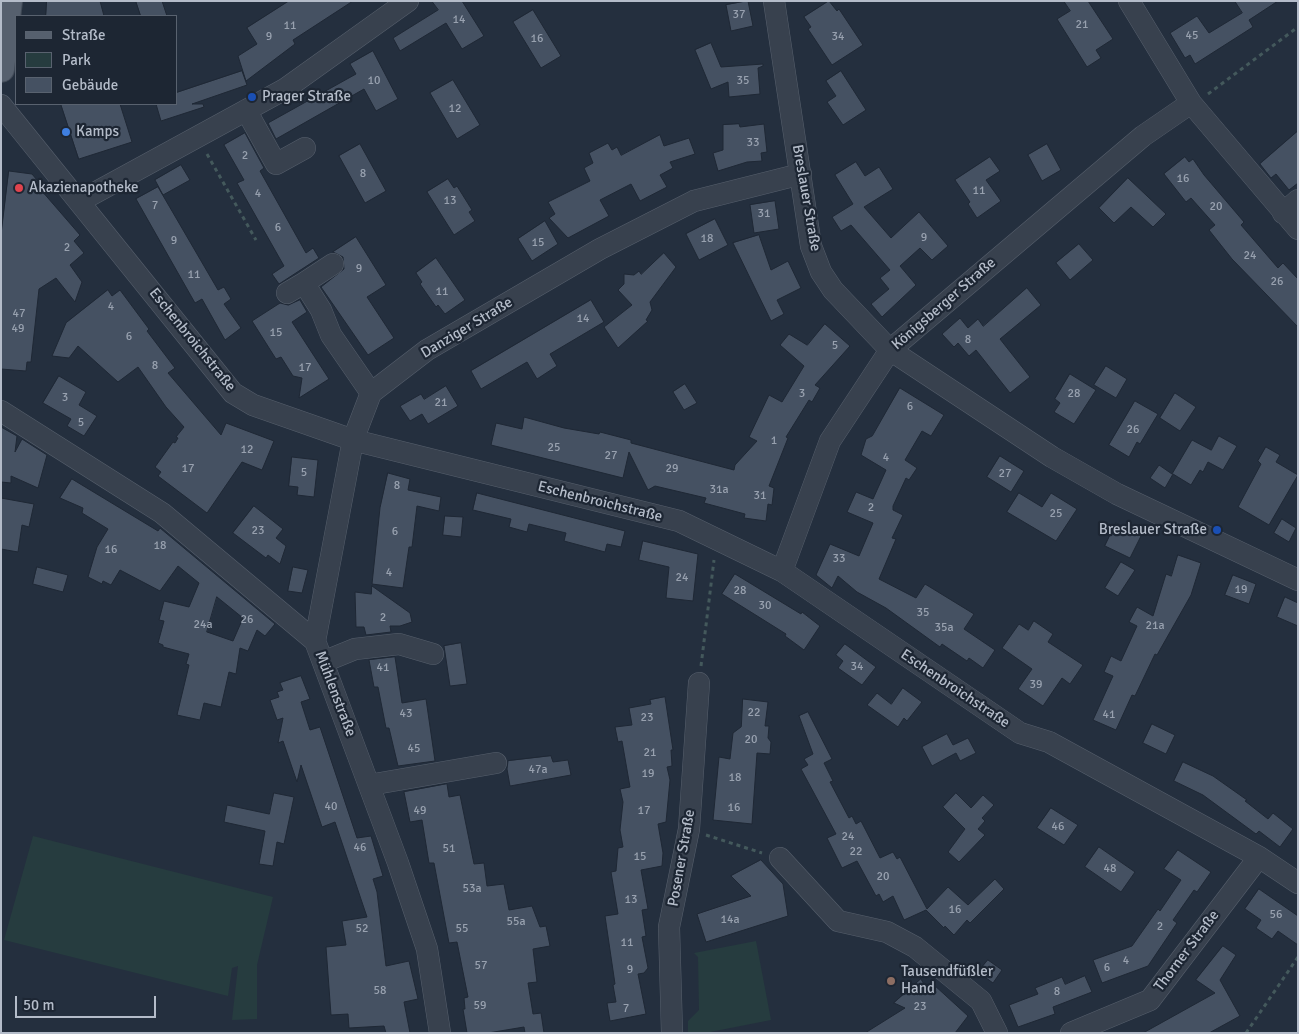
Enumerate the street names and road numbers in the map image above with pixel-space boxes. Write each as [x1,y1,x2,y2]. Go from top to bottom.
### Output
street label: Breslauer Straße [788,143,824,253]
street label: Königsberger Straße [888,254,1000,354]
street label: Eschenbroichstraße [145,285,239,395]
street label: Danziger Straße [418,294,516,362]
street label: Eschenbroichstraße [536,478,664,526]
street label: Eschenbroichstraße [897,646,1013,732]
street label: Mühlenstraße [310,649,360,739]
street label: Posener Straße [665,808,699,908]
street label: Thorner Straße [1151,907,1223,995]

